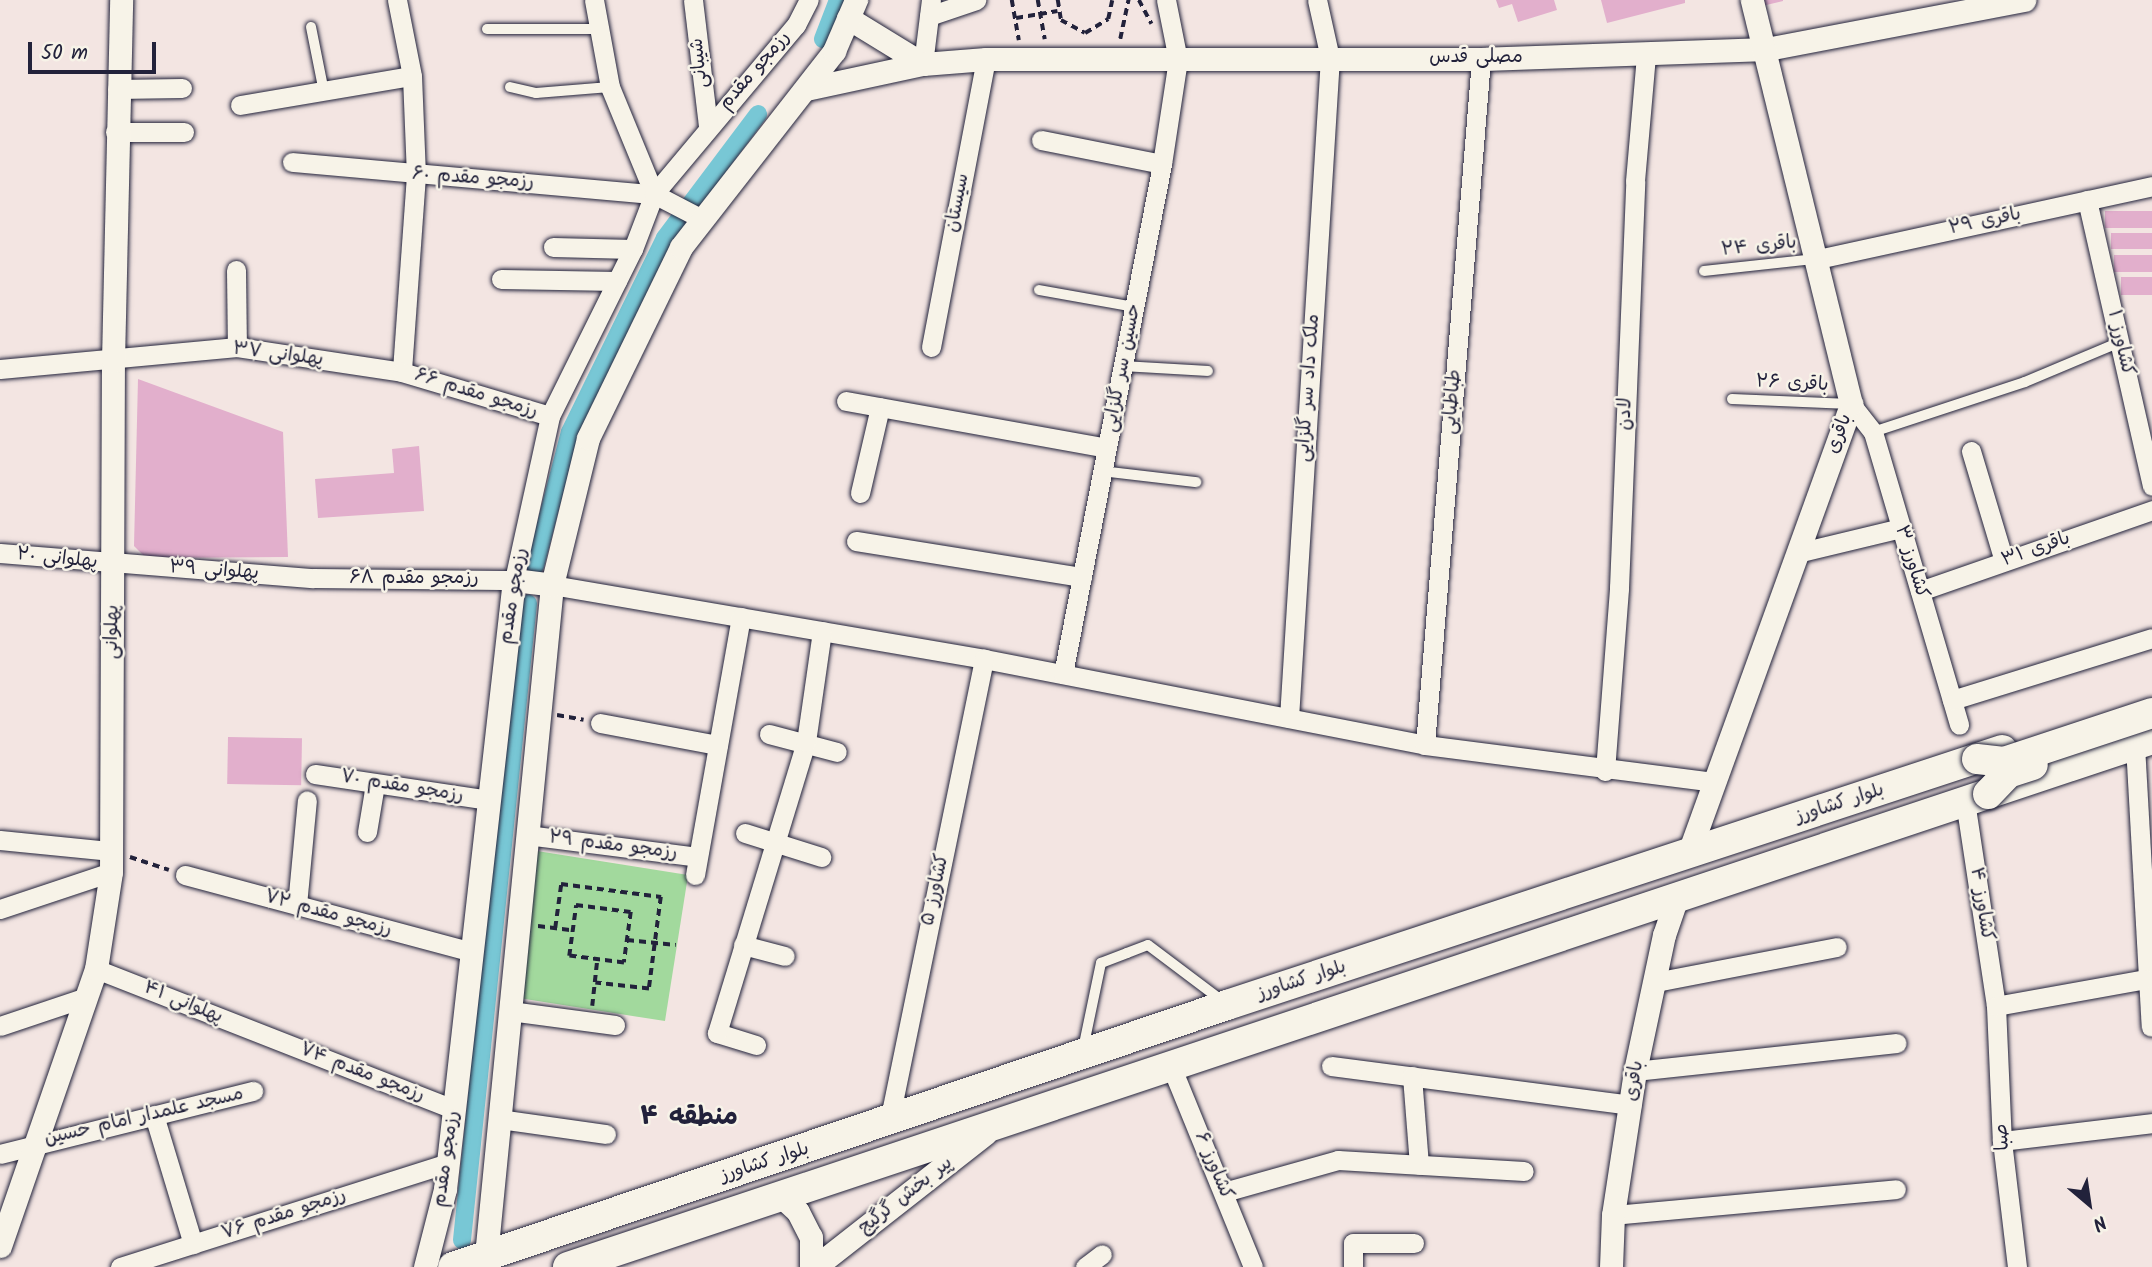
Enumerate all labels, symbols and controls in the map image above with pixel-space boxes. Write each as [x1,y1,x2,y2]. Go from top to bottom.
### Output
street label: رزمجو مقدم [715,27,795,115]
scale bar [32,28,159,72]
text: 50 m [41,37,88,70]
street label: شیبانی [686,37,714,89]
street label: مصلی قدس [1429,47,1523,69]
street label: رزمجو مقدم ۶۰ [411,163,535,195]
street label: سیستان [941,172,975,234]
street label: باقری ۲۹ [1947,203,2023,241]
street label: باقری ۲۴ [1720,232,1798,262]
street label: حسین سر گلزایی [1099,302,1147,434]
street label: کشاورز ۱ [2101,308,2139,378]
street label: ملک داد سر گلزایی [1292,313,1326,463]
street label: پهلوانی ۳۷ [231,338,325,372]
street label: رزمجو مقدم ۶۶ [412,364,540,424]
street label: طباطبایی [1439,369,1467,435]
street label: باقری ۲۶ [1755,371,1829,397]
street label: لادن [1614,397,1638,431]
street label: باقری [1822,411,1858,457]
street label: کشاورز ۳ [1889,523,1933,601]
street label: باقری ۳۱ [1999,528,2073,572]
street label: پهلوانی ۲۰ [15,543,99,575]
street label: رزمجو مقدم [495,546,533,646]
street label: پهلوانی ۳۹ [168,557,260,585]
street label: رزمجو مقدم ۶۸ [349,568,479,590]
street label: پهلوانی [101,605,125,659]
street label: رزمجو مقدم ۷۰ [339,766,465,808]
street label: بلوار کشاورز [1793,779,1887,829]
street label: رزمجو مقدم ۲۹ [547,827,679,865]
street label: کشاورز ۵ [917,852,955,928]
street label: کشاورز ۴ [1964,866,1998,942]
street label: رزمجو مقدم ۷۲ [262,886,394,942]
street label: بلوار کشاورز [1255,956,1349,1006]
street label: پهلوانی ۴۱ [140,977,226,1029]
street label: رزمجو مقدم ۷۴ [296,1039,428,1107]
street label: باقری [1621,1059,1649,1103]
street label: مسجد علمدار امام حسین [42,1083,246,1151]
district label: منطقه ۴ [640,1102,738,1134]
street label: رزمجو مقدم [429,1109,465,1209]
street label: صبا [1991,1123,2015,1151]
street label: کشاورز ۶ [1189,1129,1237,1203]
street label: بلوار کشاورز [718,1138,812,1188]
street label: پیر بخش گرگیج [854,1152,958,1240]
north arrow [2054,1169,2124,1239]
street label: رزمجو مقدم ۷۶ [219,1184,349,1246]
text: N [2087,1206,2112,1238]

